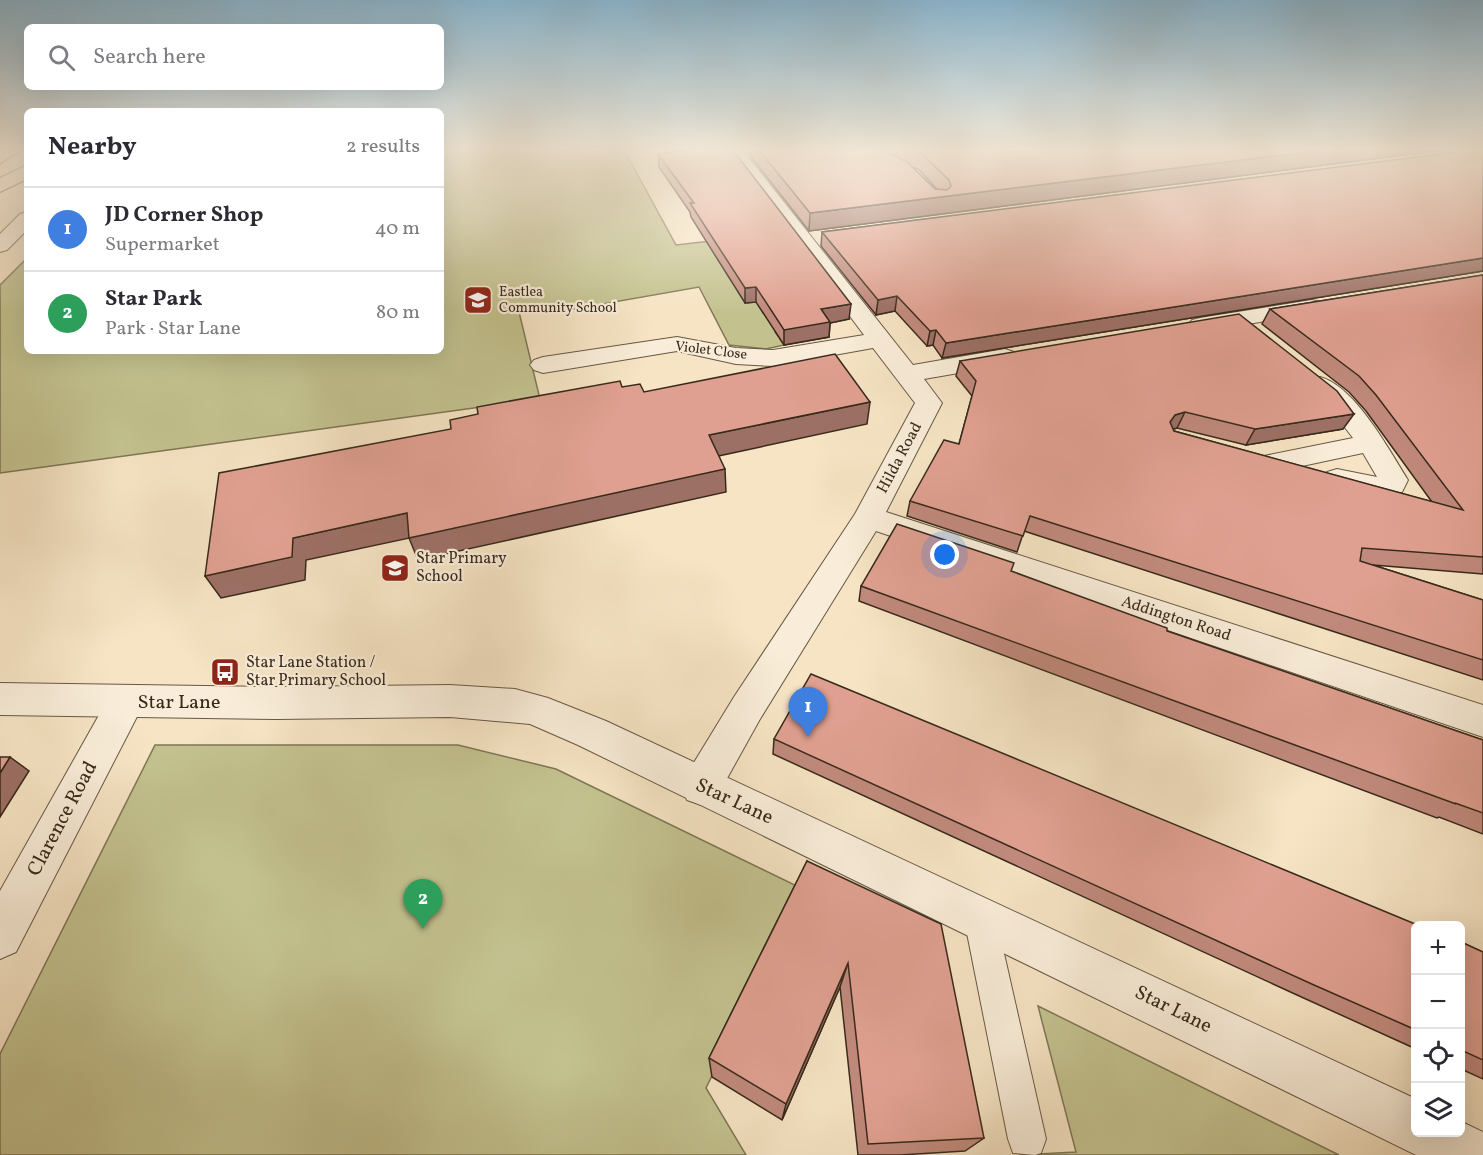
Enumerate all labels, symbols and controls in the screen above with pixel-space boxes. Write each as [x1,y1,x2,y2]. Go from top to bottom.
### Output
search box [24,24,444,90]
icon: search [45,41,78,74]
text: Search here [93,42,206,73]
text: Nearby [48,129,137,165]
text: 2 results [346,133,420,161]
text: JD Corner Shop [105,200,263,231]
text: 1 [63,215,72,243]
text: 40 m [375,215,420,243]
text: Supermarket [105,231,220,259]
place label: Eastlea Community School [499,283,617,318]
text: Star Park [105,284,202,315]
school or university icon: Eastlea Community School [462,284,494,316]
text: 2 [62,299,73,327]
text: 80 m [376,299,420,327]
text: Park · Star Lane [105,315,241,343]
street label: Violet Close [674,337,748,365]
street label: Hilda Road [872,418,928,498]
your location [930,540,959,569]
place label: Star Primary School [416,548,507,588]
school or university icon: Star Primary School [379,552,411,584]
street label: Addington Road [1118,591,1234,647]
place label: Star Lane Station / Star Primary School [246,652,386,692]
bus stop icon: Star Lane Station / Star Primary School [209,656,241,688]
pin: 1 [788,688,828,737]
street label: Star Lane [138,689,220,717]
street label: Clarence Road [21,757,105,881]
street label: Star Lane [690,772,778,832]
pin: 2 [404,880,442,929]
map controls [1411,921,1465,1137]
button: + [1411,921,1465,975]
button: − [1411,975,1465,1029]
street label: Star Lane [1130,979,1216,1041]
button: locate [1411,1029,1465,1083]
button: layers [1411,1083,1465,1137]

